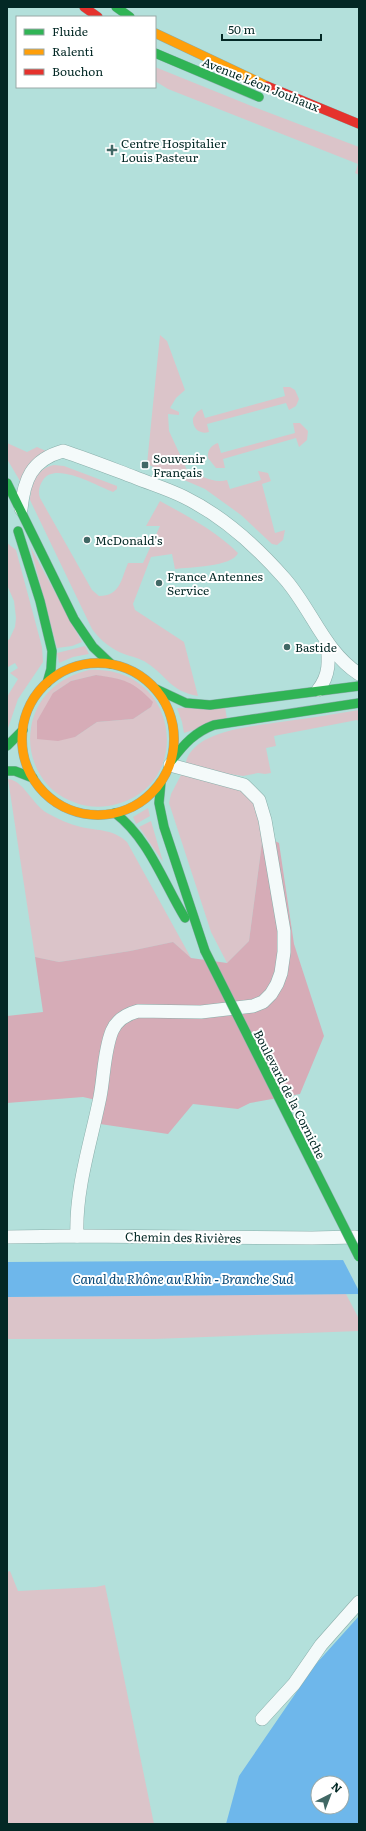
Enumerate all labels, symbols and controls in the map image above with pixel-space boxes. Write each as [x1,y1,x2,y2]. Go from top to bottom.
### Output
legend [16,16,156,88]
scale bar [222,16,321,42]
text: 50 m [228,20,255,38]
text: Fluide [52,22,88,40]
text: Ralenti [52,42,93,60]
street label: Avenue Léon Jouhaux [200,52,322,116]
text: Bouchon [52,62,103,80]
place label: Centre Hospitalier Louis Pasteur [121,134,226,166]
marker: Centre Hospitalier Louis Pasteur [106,144,118,156]
place label: Souvenir Français [153,449,205,481]
marker: Souvenir Français [140,460,150,470]
place label: McDonald's [95,531,163,549]
marker: McDonald's [82,535,92,545]
place label: France Antennes Service [167,567,263,599]
marker: France Antennes Service [154,578,164,588]
place label: Bastide [295,638,337,656]
marker: Bastide [282,642,292,652]
street label: Boulevard de la Corniche [250,1026,330,1162]
street label: Chemin des Rivières [125,1227,242,1247]
water label: Canal du Rhône au Rhin - Branche Sud [72,1269,294,1288]
north arrow [310,1775,350,1815]
text: N [329,1778,346,1796]

